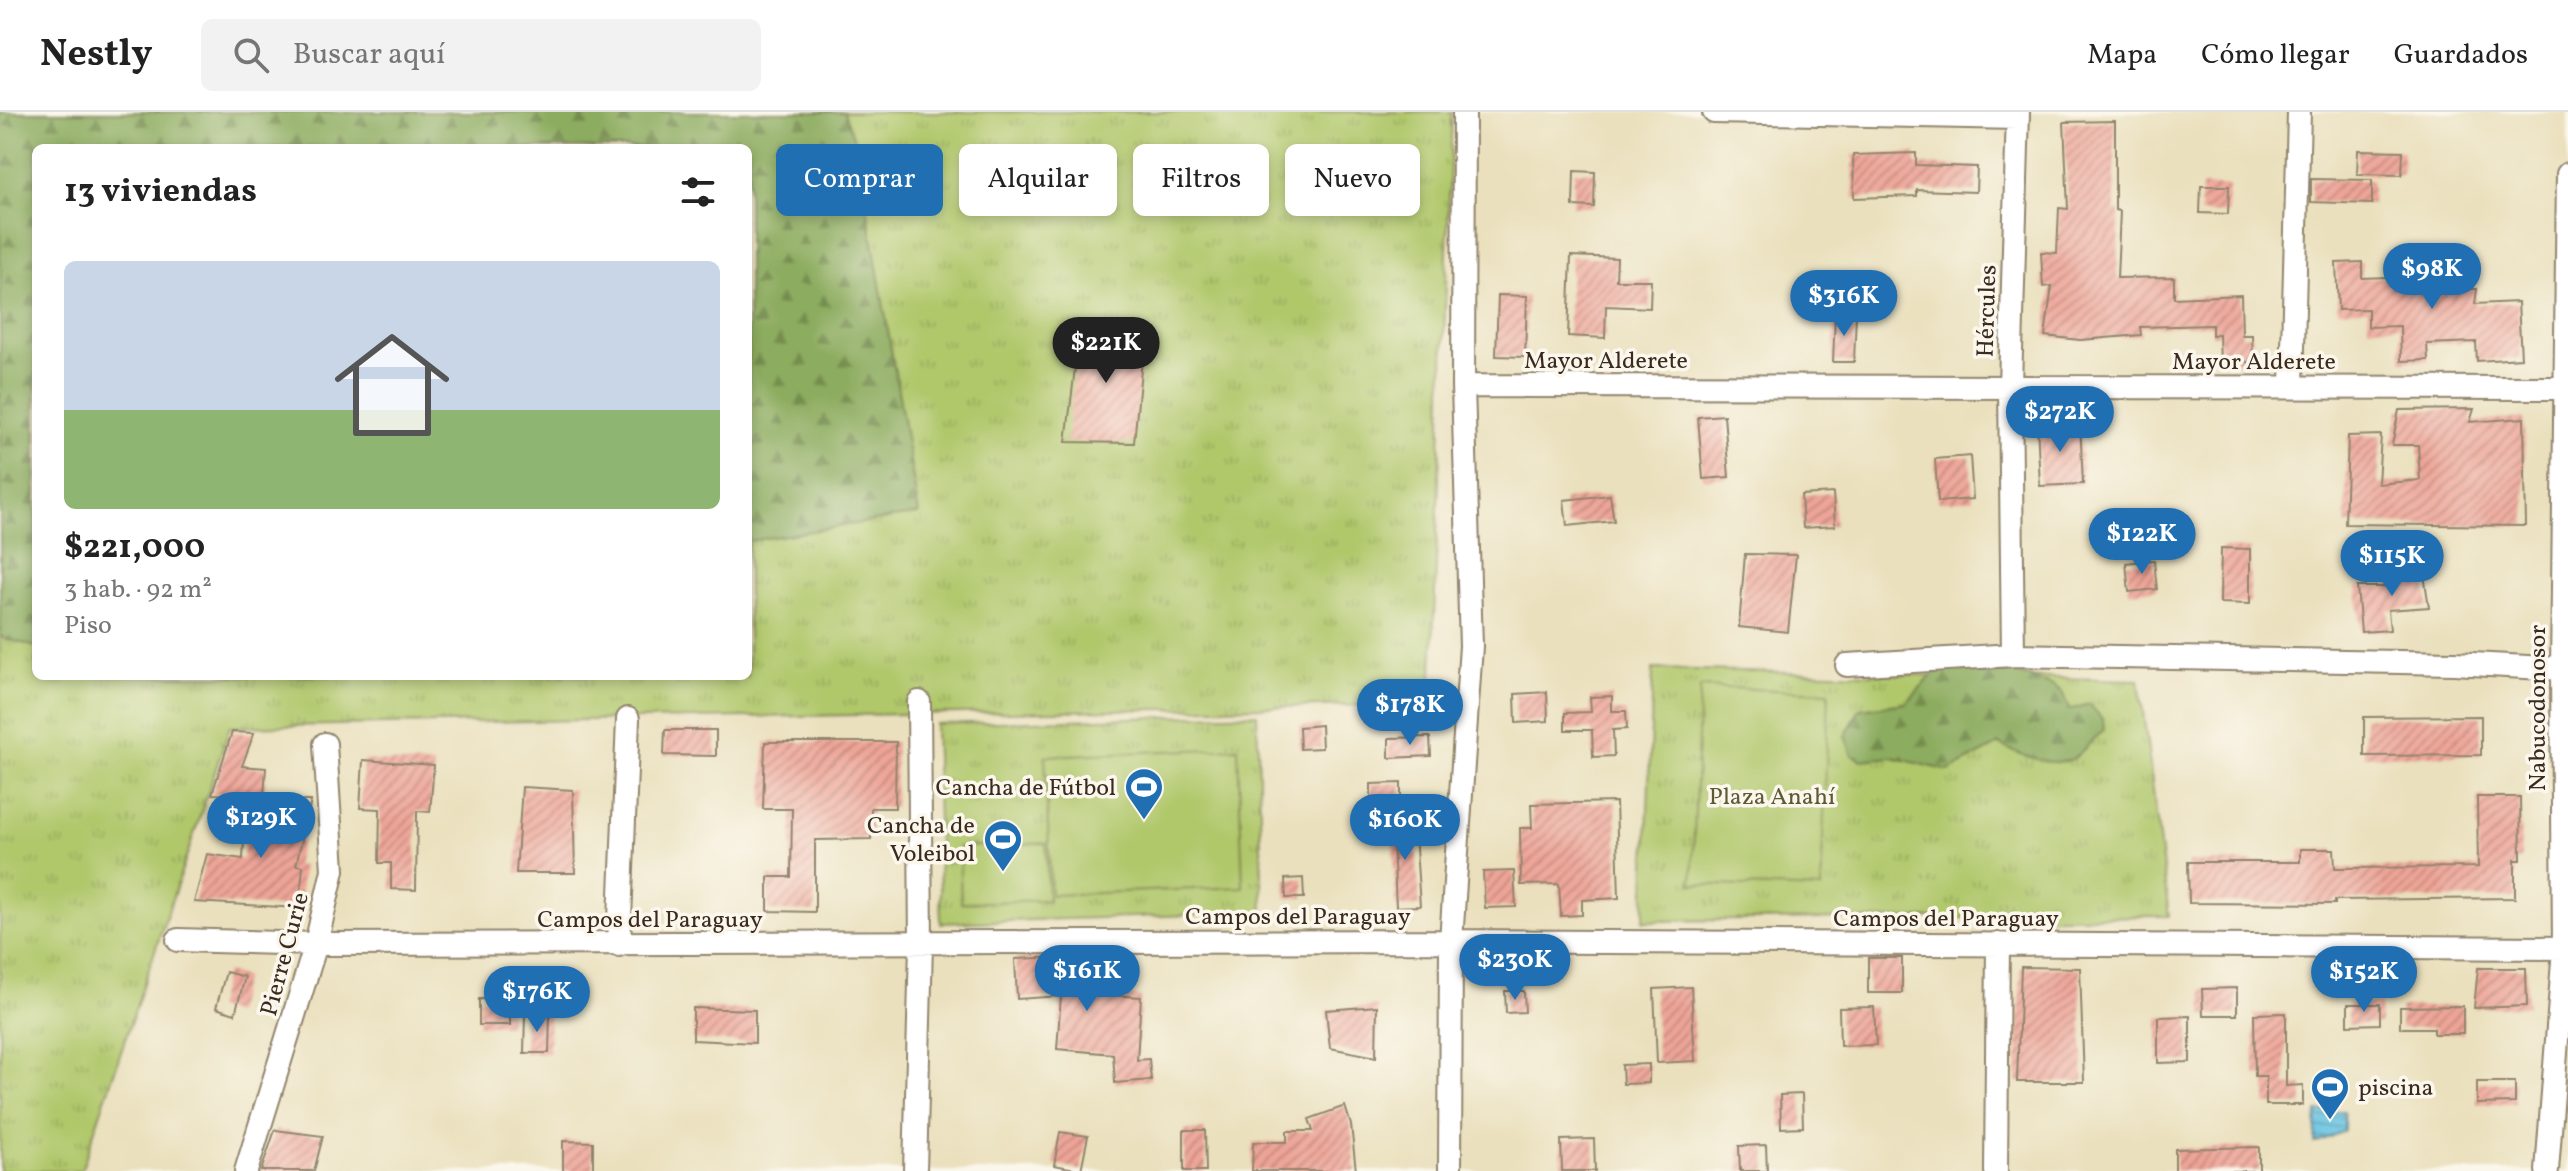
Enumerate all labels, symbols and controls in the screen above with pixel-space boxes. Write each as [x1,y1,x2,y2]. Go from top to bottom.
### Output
search box [201,19,761,91]
text: Nestly [40,29,153,82]
icon: search [229,33,273,77]
text: Buscar aquí [293,34,445,76]
text: Mapa [2087,36,2157,75]
text: Cómo llegar [2201,36,2350,75]
text: Guardados [2394,36,2528,75]
chip: Comprar [776,144,943,216]
chip: Alquilar [959,144,1117,216]
chip: Filtros [1133,144,1269,216]
chip: Nuevo [1285,144,1420,216]
text: 13 viviendas [64,169,257,216]
icon: filters [676,170,720,214]
pin: $98K [2385,243,2479,311]
text: $98K [2401,251,2463,287]
street label: Hércules [1969,264,2007,358]
pin: $316K [1788,270,1900,338]
text: $316K [1808,278,1880,314]
icon: home [320,313,464,457]
pin: $221K [1050,317,1162,385]
text: $221K [1071,325,1141,361]
street label: Mayor Alderete [1524,345,1688,379]
street label: Mayor Alderete [2172,346,2336,380]
pin: $272K [2004,386,2116,454]
text: $272K [2024,394,2096,430]
pin: $122K [2086,508,2198,576]
text: $122K [2107,516,2177,552]
text: $221,000 [64,525,205,572]
pin: $115K [2336,530,2448,598]
text: $115K [2359,538,2425,574]
text: 3 hab. · 92 m² [64,572,212,608]
text: Piso [64,608,112,644]
street label: Nabucodonosor [2522,625,2556,791]
pin: $178K [1354,679,1466,747]
text: $178K [1375,687,1445,723]
sports icon: Cancha de Fútbol [1123,766,1165,821]
place label: Cancha de Fútbol [936,772,1116,806]
park label: Plaza Anahí [1709,781,1835,815]
pin: $129K [205,792,317,860]
pin: $160K [1349,794,1461,862]
text: $129K [225,800,297,836]
text: $160K [1368,802,1442,838]
place label: Cancha de Voleibol [867,810,975,872]
sports icon: Cancha de Voleibol [982,818,1024,873]
street label: Pierre Curie [253,889,319,1020]
street label: Campos del Paraguay [1185,901,1411,935]
street label: Campos del Paraguay [1833,903,2059,937]
street label: Campos del Paraguay [537,904,763,938]
pin: $230K [1459,934,1571,1002]
text: $230K [1477,942,1553,978]
pin: $161K [1031,945,1143,1013]
pin: $152K [2308,946,2420,1014]
text: $161K [1053,953,1121,989]
text: $152K [2329,954,2399,990]
pin: $176K [481,966,593,1034]
text: $176K [502,974,572,1010]
sports icon: piscina [2309,1066,2351,1121]
place label: piscina [2358,1072,2433,1106]

